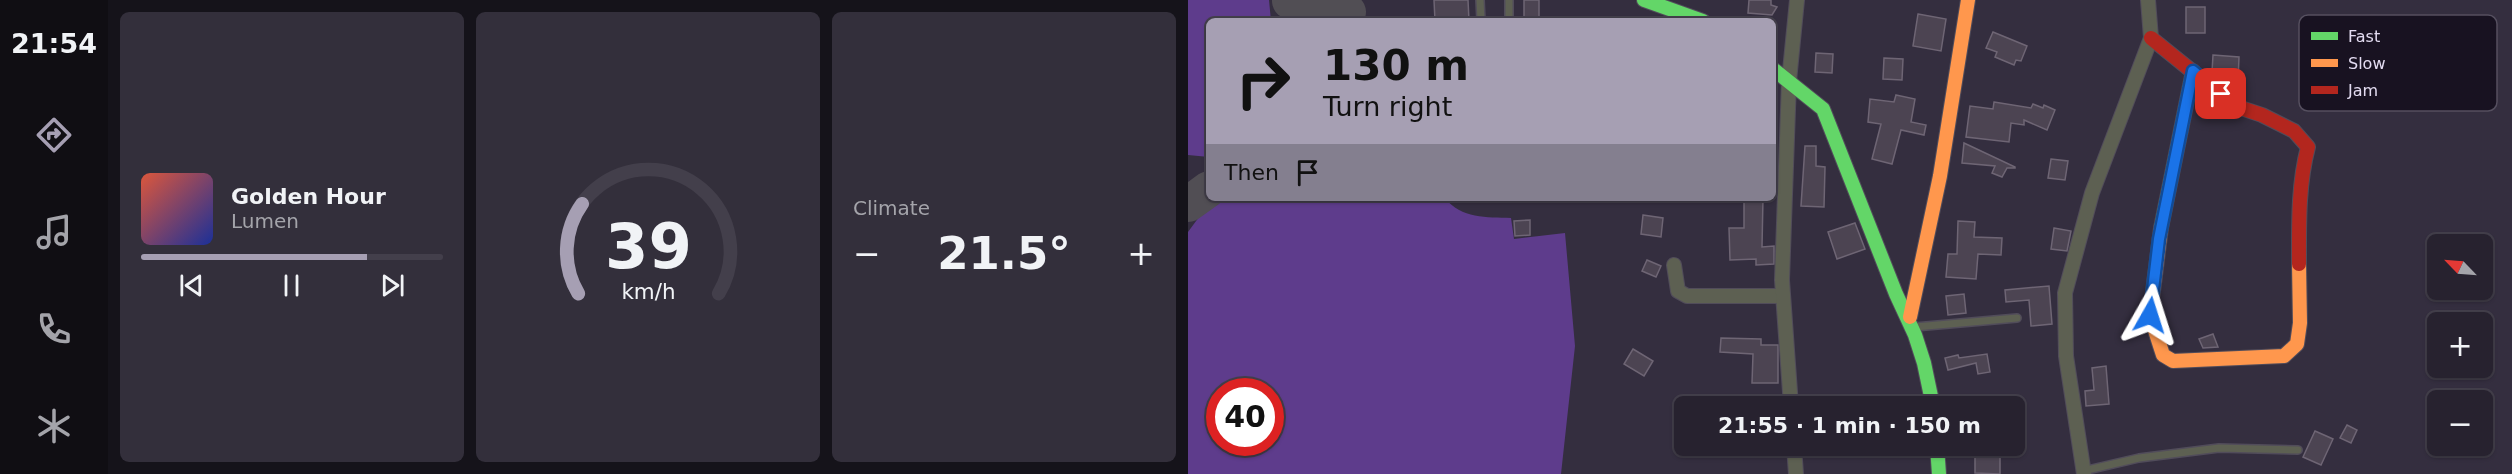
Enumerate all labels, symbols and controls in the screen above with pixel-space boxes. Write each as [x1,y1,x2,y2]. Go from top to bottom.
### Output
legend [2299,15,2497,111]
text: Fast [2348,27,2380,46]
text: 21:54 [11,28,97,59]
text: 130 m [1323,41,1469,90]
icon: right [1224,42,1302,120]
text: Slow [2348,54,2385,73]
pin [2195,68,2246,119]
icon: arrive [2204,77,2237,110]
text: Jam [2347,81,2378,100]
text: Turn right [1323,91,1452,122]
icon: directions [33,114,75,156]
icon: arrive [1291,156,1324,189]
text: Then [1224,160,1279,185]
text: Golden Hour [231,184,386,209]
text: Climate [853,196,930,220]
text: Lumen [231,209,299,233]
text: 39 [605,210,691,283]
icon: music [33,211,75,253]
text: 21.5° [937,227,1071,280]
text: − [853,234,881,273]
text: + [1127,234,1155,273]
north arrow [2427,234,2493,300]
map controls [2427,234,2493,456]
icon: previous [175,269,208,302]
icon: pause [275,269,308,302]
icon: next [376,269,409,302]
text: km/h [621,279,675,304]
position arrow [2118,283,2182,347]
icon: phone [33,308,75,350]
button: + [2427,312,2493,378]
speed limit sign: 40 [1206,378,1284,456]
button: − [2427,390,2493,456]
icon: climate [33,405,75,447]
text: 21:55 · 1 min · 150 m [1718,413,1981,438]

